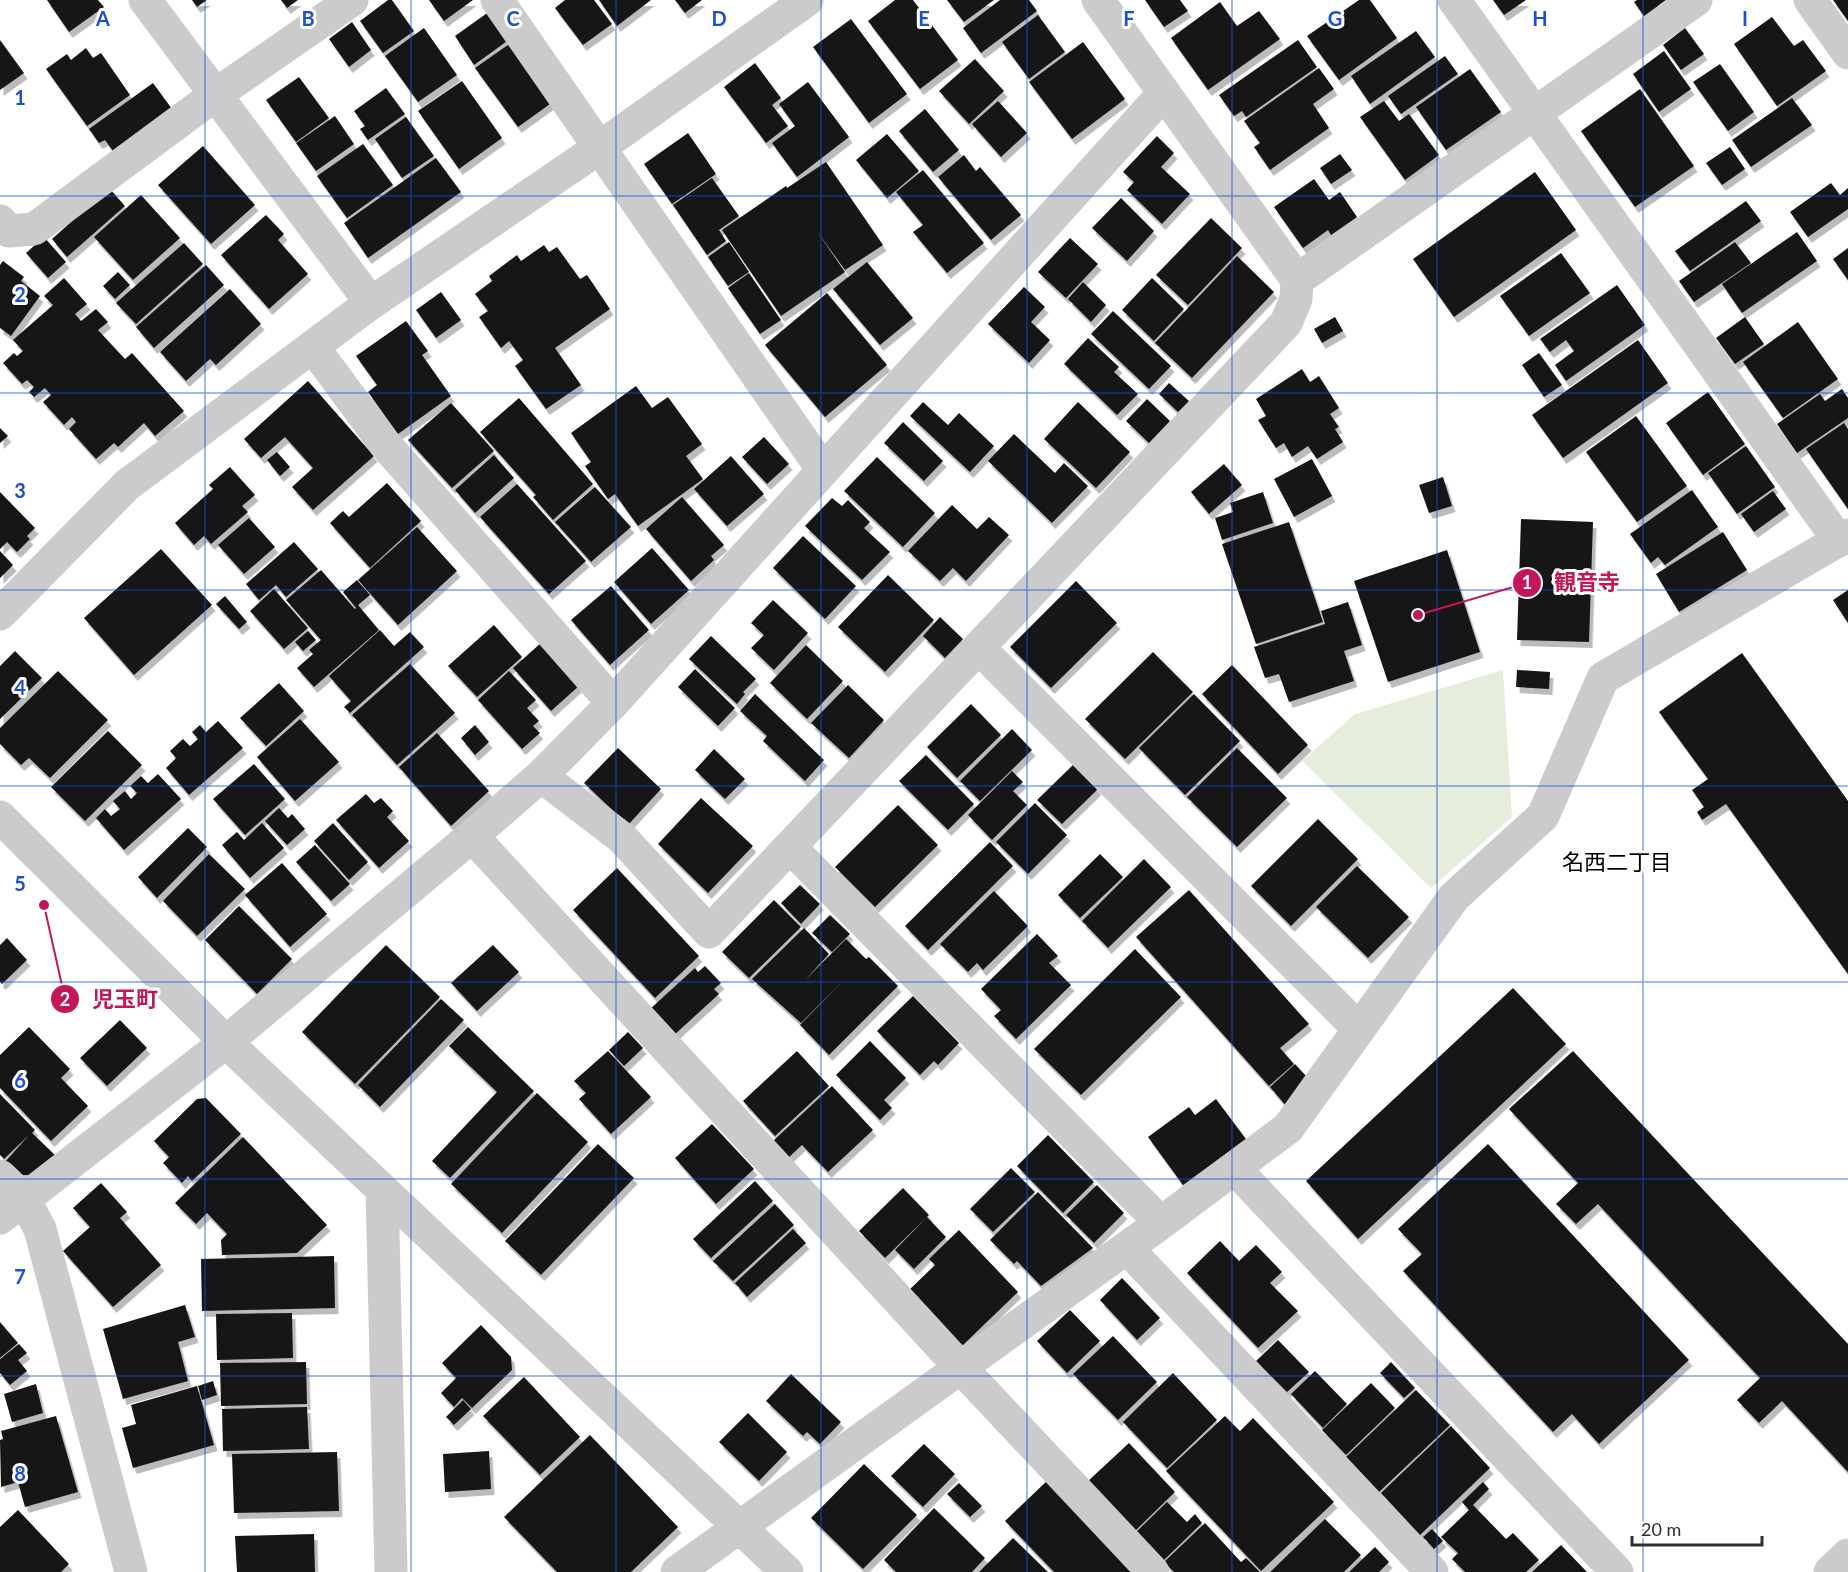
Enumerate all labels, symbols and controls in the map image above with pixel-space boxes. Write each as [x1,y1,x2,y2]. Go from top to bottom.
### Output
text: A [95,6,110,30]
text: B [301,6,315,30]
text: C [506,6,520,30]
text: D [711,6,727,30]
text: E [918,6,930,30]
text: F [1123,6,1135,30]
text: G [1328,6,1342,30]
text: H [1532,6,1548,30]
text: I [1742,6,1748,30]
text: 1 [14,85,26,109]
text: 2 [14,282,26,306]
text: 3 [14,478,26,502]
callout: 観音寺 [1512,563,1632,603]
text: 観音寺 [1554,568,1620,595]
text: 1 [1522,571,1532,593]
text: 4 [14,675,26,699]
district label: 名西二丁目 [1562,848,1672,875]
text: 5 [14,871,26,895]
callout: 児玉町 [50,979,170,1019]
text: 児玉町 [92,985,158,1012]
text: 2 [60,988,70,1010]
text: 6 [14,1068,26,1092]
text: 7 [14,1264,26,1288]
text: 8 [14,1461,26,1485]
scale bar [1632,1509,1762,1547]
text: 20 m [1641,1518,1681,1540]

